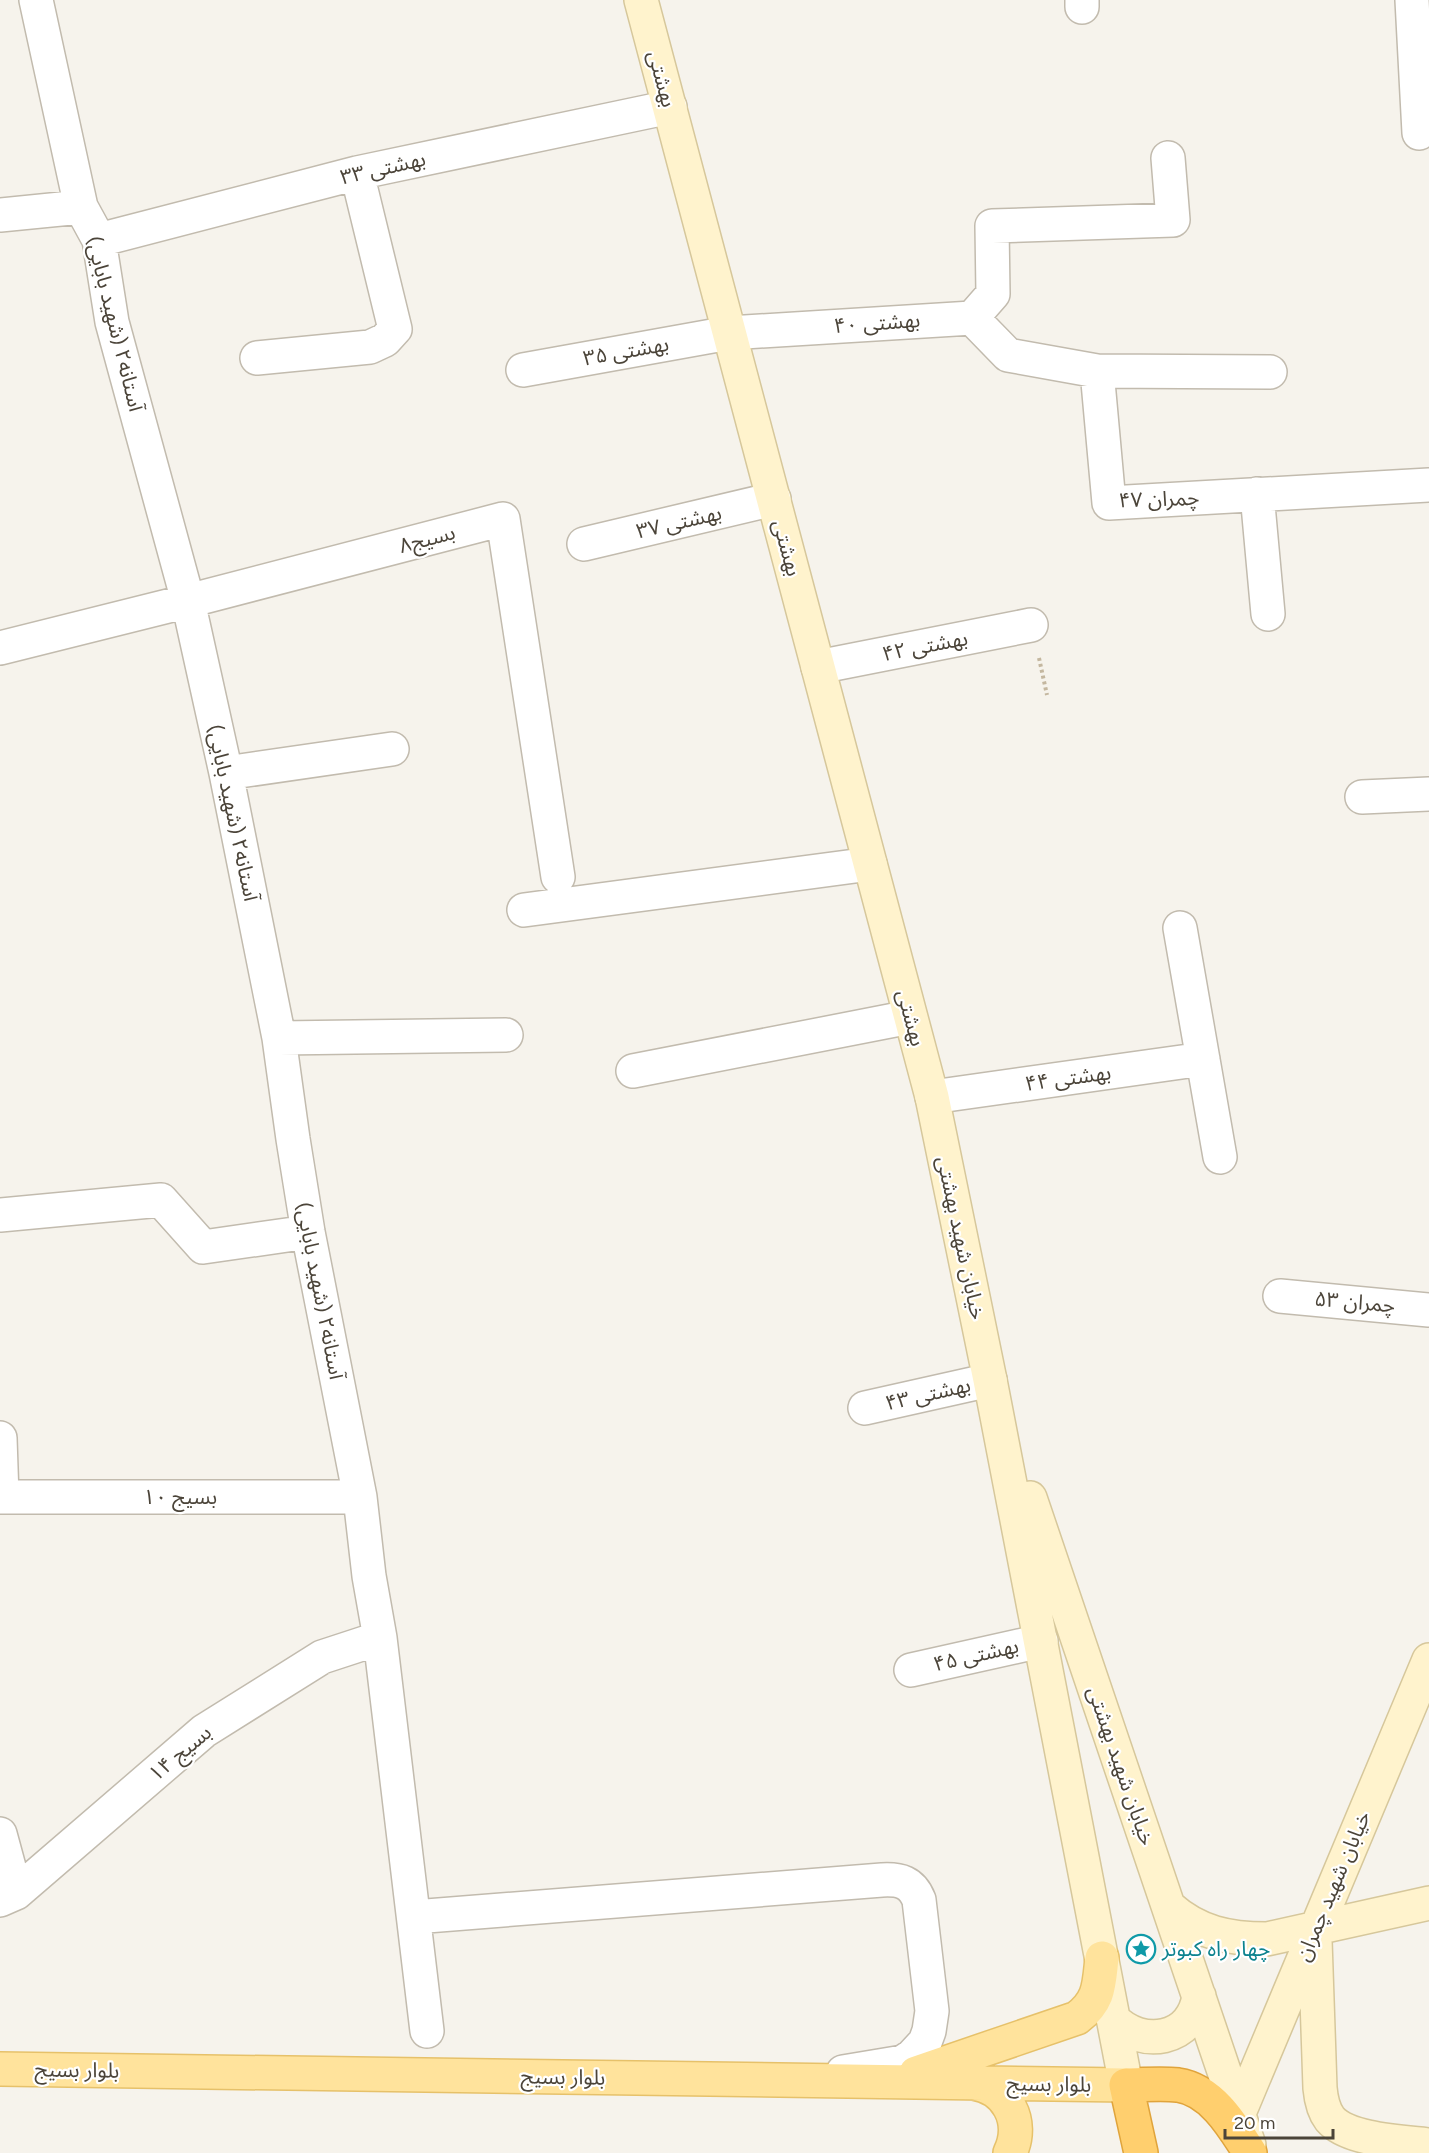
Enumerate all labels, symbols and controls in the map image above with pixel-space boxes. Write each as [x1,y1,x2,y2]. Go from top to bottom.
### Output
street label: بهشتی [643,48,682,110]
street label: بهشتی ۳۳ [338,146,428,189]
street label: آستانه۲ (شهید بابایی) [82,234,150,415]
street label: بهشتی ۴۰ [833,307,921,338]
street label: بهشتی ۳۵ [581,331,671,370]
street label: چمران ۴۷ [1118,485,1200,513]
street label: بهشتی ۳۷ [634,500,724,543]
street label: بهشتی [768,517,807,579]
street label: بسیج۸ [396,519,458,561]
street label: بهشتی ۴۲ [880,625,970,666]
street label: آستانه۲ (شهید بابایی) [203,722,265,904]
street label: بهشتی [892,987,931,1049]
street label: بهشتی ۴۴ [1023,1059,1113,1096]
street label: خیابان شهید بهشتی [932,1154,991,1322]
street label: آستانه۲ (شهید بابایی) [291,1200,350,1382]
street label: چمران ۵۳ [1314,1286,1396,1319]
street label: بهشتی ۴۳ [883,1372,973,1415]
street label: بسیج ۱۰ [143,1484,217,1512]
street label: بهشتی ۴۵ [931,1633,1021,1676]
street label: خیابان شهید بهشتی [1083,1683,1160,1849]
street label: بسیج ۱۴ [143,1719,218,1788]
street label: خیابان شهید چمران [1290,1807,1376,1965]
place icon: چهار راه کبوتر [1125,1933,1157,1965]
place label: چهار راه کبوتر [1161,1936,1270,1962]
street label: بلوار بسیج [34,2056,120,2086]
street label: بلوار بسیج [520,2063,606,2093]
street label: بلوار بسیج [1006,2070,1092,2100]
scale bar [1225,2102,1333,2140]
text: 20 m [1234,2112,1275,2134]

